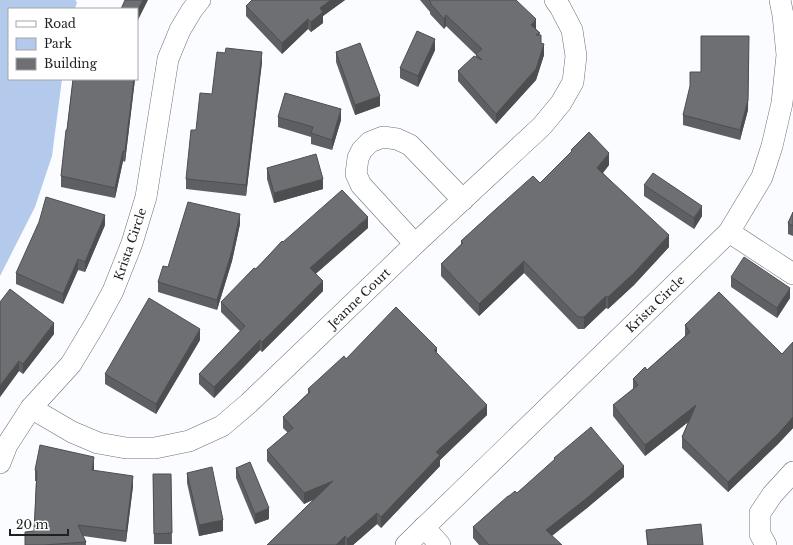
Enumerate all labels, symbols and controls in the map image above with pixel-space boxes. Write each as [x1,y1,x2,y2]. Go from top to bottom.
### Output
legend [8,8,138,80]
text: Road [44,16,76,31]
text: Park [44,36,72,51]
text: Building [44,56,98,71]
street label: Krista Circle [111,206,149,282]
street label: Jeanne Court [323,264,394,333]
street label: Krista Circle [623,272,687,336]
scale bar [10,511,68,537]
text: 20 m [16,517,48,532]

